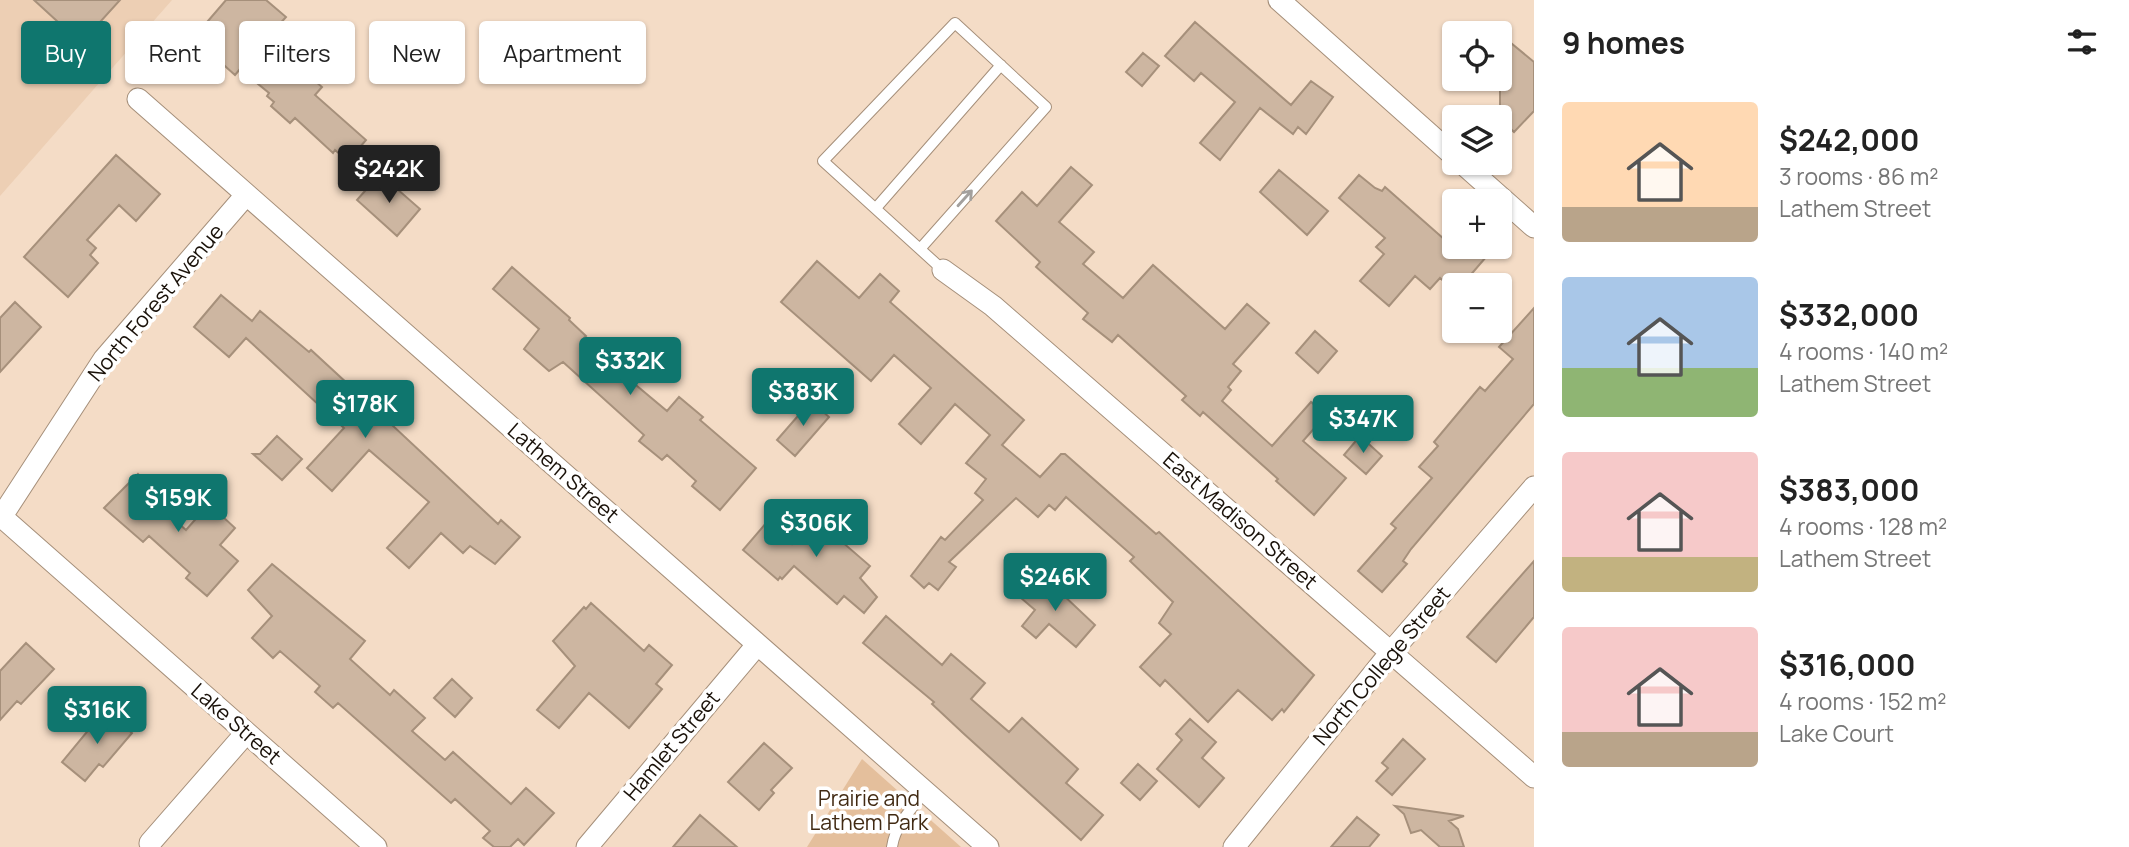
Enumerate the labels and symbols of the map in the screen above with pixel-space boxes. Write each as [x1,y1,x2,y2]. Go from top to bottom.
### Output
pin: $242K [340,146,438,205]
one-way arrow [957,189,973,207]
street label: North Forest Avenue [81,218,229,387]
pin: $332K [581,338,679,397]
pin: $383K [754,368,852,428]
pin: $178K [316,380,414,440]
pin: $347K [1314,396,1412,455]
street label: Lathem Street [502,416,625,528]
street label: East Madison Street [1158,445,1324,595]
pin: $159K [129,475,227,534]
pin: $306K [767,500,865,559]
pin: $246K [1006,554,1104,613]
street label: North College Street [1306,580,1456,751]
street label: Lake Street [186,676,288,770]
street label: Hamlet Street [617,685,725,806]
pin: $316K [48,686,146,746]
park label: Prairie and Lathem Park [809,784,929,836]

